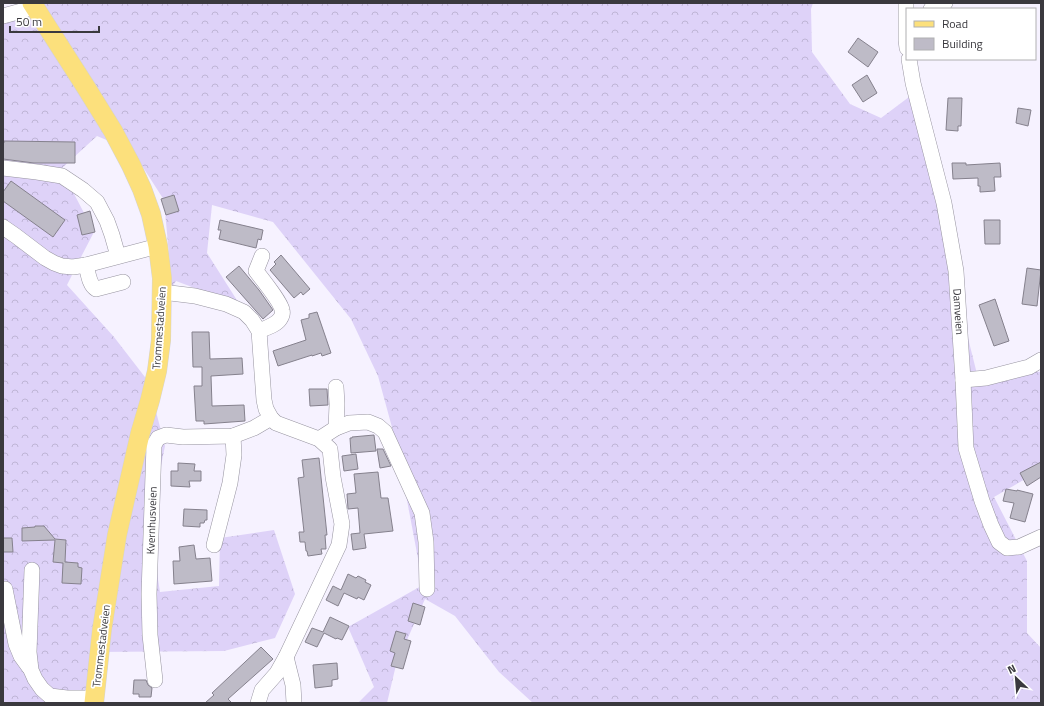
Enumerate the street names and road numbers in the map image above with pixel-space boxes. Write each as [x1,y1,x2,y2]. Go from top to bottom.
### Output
street label: Trommestadveien [148,286,170,370]
street label: Damveien [949,288,968,335]
street label: Kvernhusveien [142,486,161,555]
street label: Trommestadveien [88,604,114,688]

